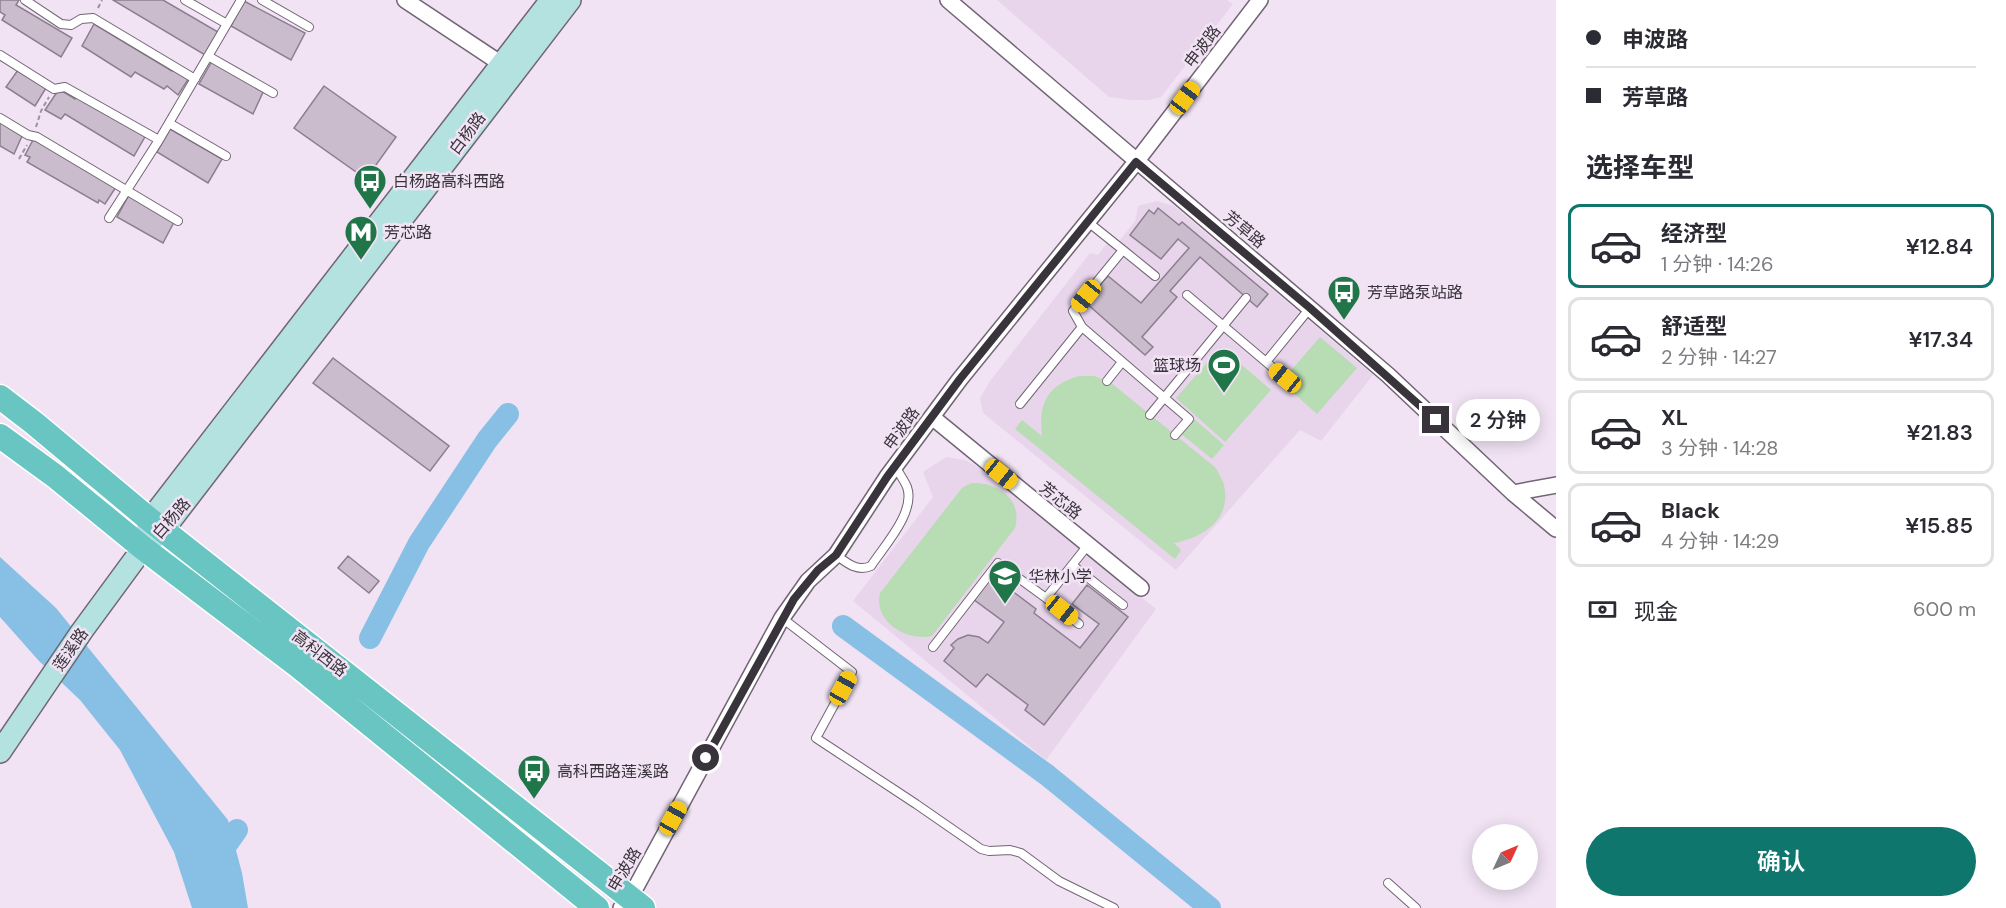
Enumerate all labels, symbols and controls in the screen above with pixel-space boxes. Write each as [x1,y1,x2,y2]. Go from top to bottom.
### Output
street label: 申波路 [1180,21,1225,72]
text: 申波路 [1622,25,1688,54]
car [1167,78,1203,118]
text: 芳草路 [1622,83,1688,112]
street label: 白杨路 [445,108,490,159]
text: 选择车型 [1586,150,1694,185]
bus stop icon: 白杨路高科西路 [352,163,388,210]
place label: 白杨路高科西路 [393,171,505,192]
street label: 芳草路 [1220,206,1270,253]
metro station icon: 芳芯路 [343,214,379,261]
icon: car [1589,219,1643,273]
text: 经济型 [1661,219,1727,248]
place label: 芳芯路 [384,222,432,243]
text: ¥12.84 [1906,232,1973,261]
text: 1 分钟 · 14:26 [1661,251,1774,277]
bus stop icon: 芳草路泵站路 [1326,274,1362,321]
car [1068,276,1104,316]
place label: 芳草路泵站路 [1367,282,1463,303]
icon: car [1589,312,1643,366]
text: 舒适型 [1661,312,1727,341]
text: ¥17.34 [1908,325,1973,354]
text: 2 分钟 · 14:27 [1661,344,1777,370]
sports icon: 篮球场 [1206,347,1242,394]
place label: 篮球场 [1153,355,1201,376]
car [1265,360,1305,396]
callout: 2 分钟 [1457,399,1541,441]
street label: 申波路 [879,403,924,454]
text: XL [1661,403,1688,432]
icon: car [1589,405,1643,459]
route end [1422,406,1449,433]
text: 2 分钟 [1470,407,1526,433]
text: ¥21.83 [1907,418,1973,447]
text: 3 分钟 · 14:28 [1661,435,1779,461]
car [981,456,1021,492]
street label: 芳芯路 [1035,477,1086,524]
street label: 白杨路 [148,493,195,543]
text: Black [1661,496,1720,525]
icon: car [1589,498,1643,552]
text: ¥15.85 [1905,511,1973,540]
text: 4 分钟 · 14:29 [1661,528,1779,554]
school or university icon: 华林小学 [987,558,1023,605]
place label: 华林小学 [1028,566,1092,587]
car [1042,592,1082,628]
icon: cash [1586,593,1619,626]
text: 600 m [1913,596,1976,622]
text: 现金 [1634,597,1678,626]
street label: 莲溪路 [48,624,93,675]
street label: 高科西路 [288,625,351,681]
car [826,668,860,708]
route start [692,744,719,771]
bus stop icon: 高科西路莲溪路 [516,753,552,800]
place label: 高科西路莲溪路 [557,761,669,782]
car [656,798,690,838]
north arrow [1472,824,1538,890]
map controls [1472,824,1538,890]
button: 确认 [1586,827,1976,896]
street label: 申波路 [603,843,646,895]

